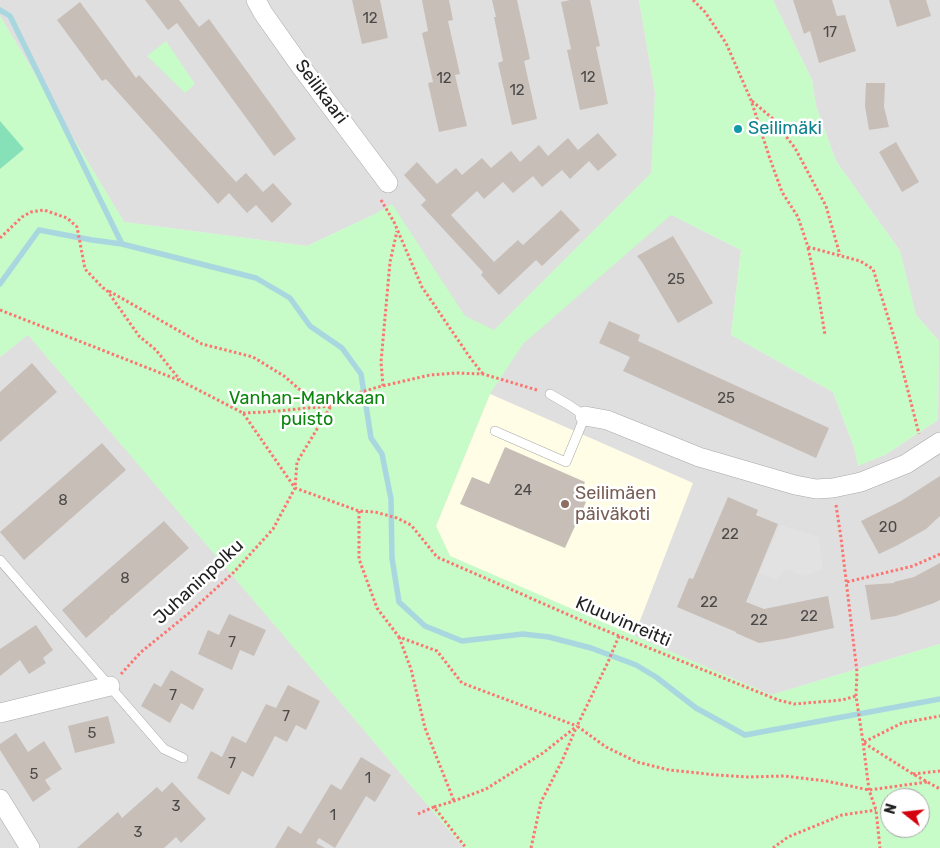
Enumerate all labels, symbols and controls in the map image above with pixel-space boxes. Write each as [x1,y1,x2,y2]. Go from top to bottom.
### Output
house number: 12 [362,10,378,28]
house number: 17 [823,24,837,42]
street label: Seilikaari [290,56,352,128]
house number: 12 [580,69,596,87]
house number: 12 [436,70,452,88]
house number: 12 [509,82,525,100]
place label: Seilimäki [748,118,822,140]
marker: Seilimäki [732,123,744,135]
house number: 25 [667,271,685,289]
park label: Vanhan-Mankkaan puisto [229,388,385,430]
house number: 25 [717,390,735,408]
house number: 24 [514,482,532,500]
place label: Seilimäen päiväkoti [575,483,656,526]
house number: 8 [58,492,68,510]
marker: Seilimäen päiväkoti [559,498,571,510]
house number: 20 [879,519,897,537]
house number: 22 [721,526,739,544]
street label: Juhaninpolku [150,535,248,629]
house number: 8 [120,570,130,588]
street label: Kluuvinreitti [572,592,674,652]
house number: 22 [700,594,718,612]
house number: 22 [800,608,818,626]
house number: 22 [750,612,768,630]
house number: 7 [228,634,236,652]
house number: 7 [169,687,177,705]
house number: 7 [282,708,290,726]
house number: 5 [88,725,96,743]
house number: 7 [228,755,236,773]
house number: 5 [30,766,38,784]
house number: 1 [365,770,371,788]
north arrow [880,788,930,838]
house number: 3 [171,798,181,816]
text: N [881,802,901,816]
house number: 1 [330,807,336,825]
house number: 3 [133,824,143,842]

